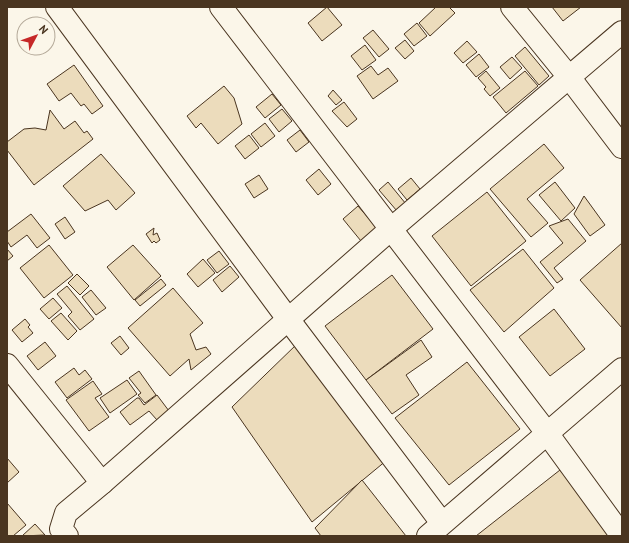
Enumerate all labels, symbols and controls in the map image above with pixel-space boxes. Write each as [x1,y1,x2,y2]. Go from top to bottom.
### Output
north arrow [16,16,56,56]
text: N [36,22,51,37]

